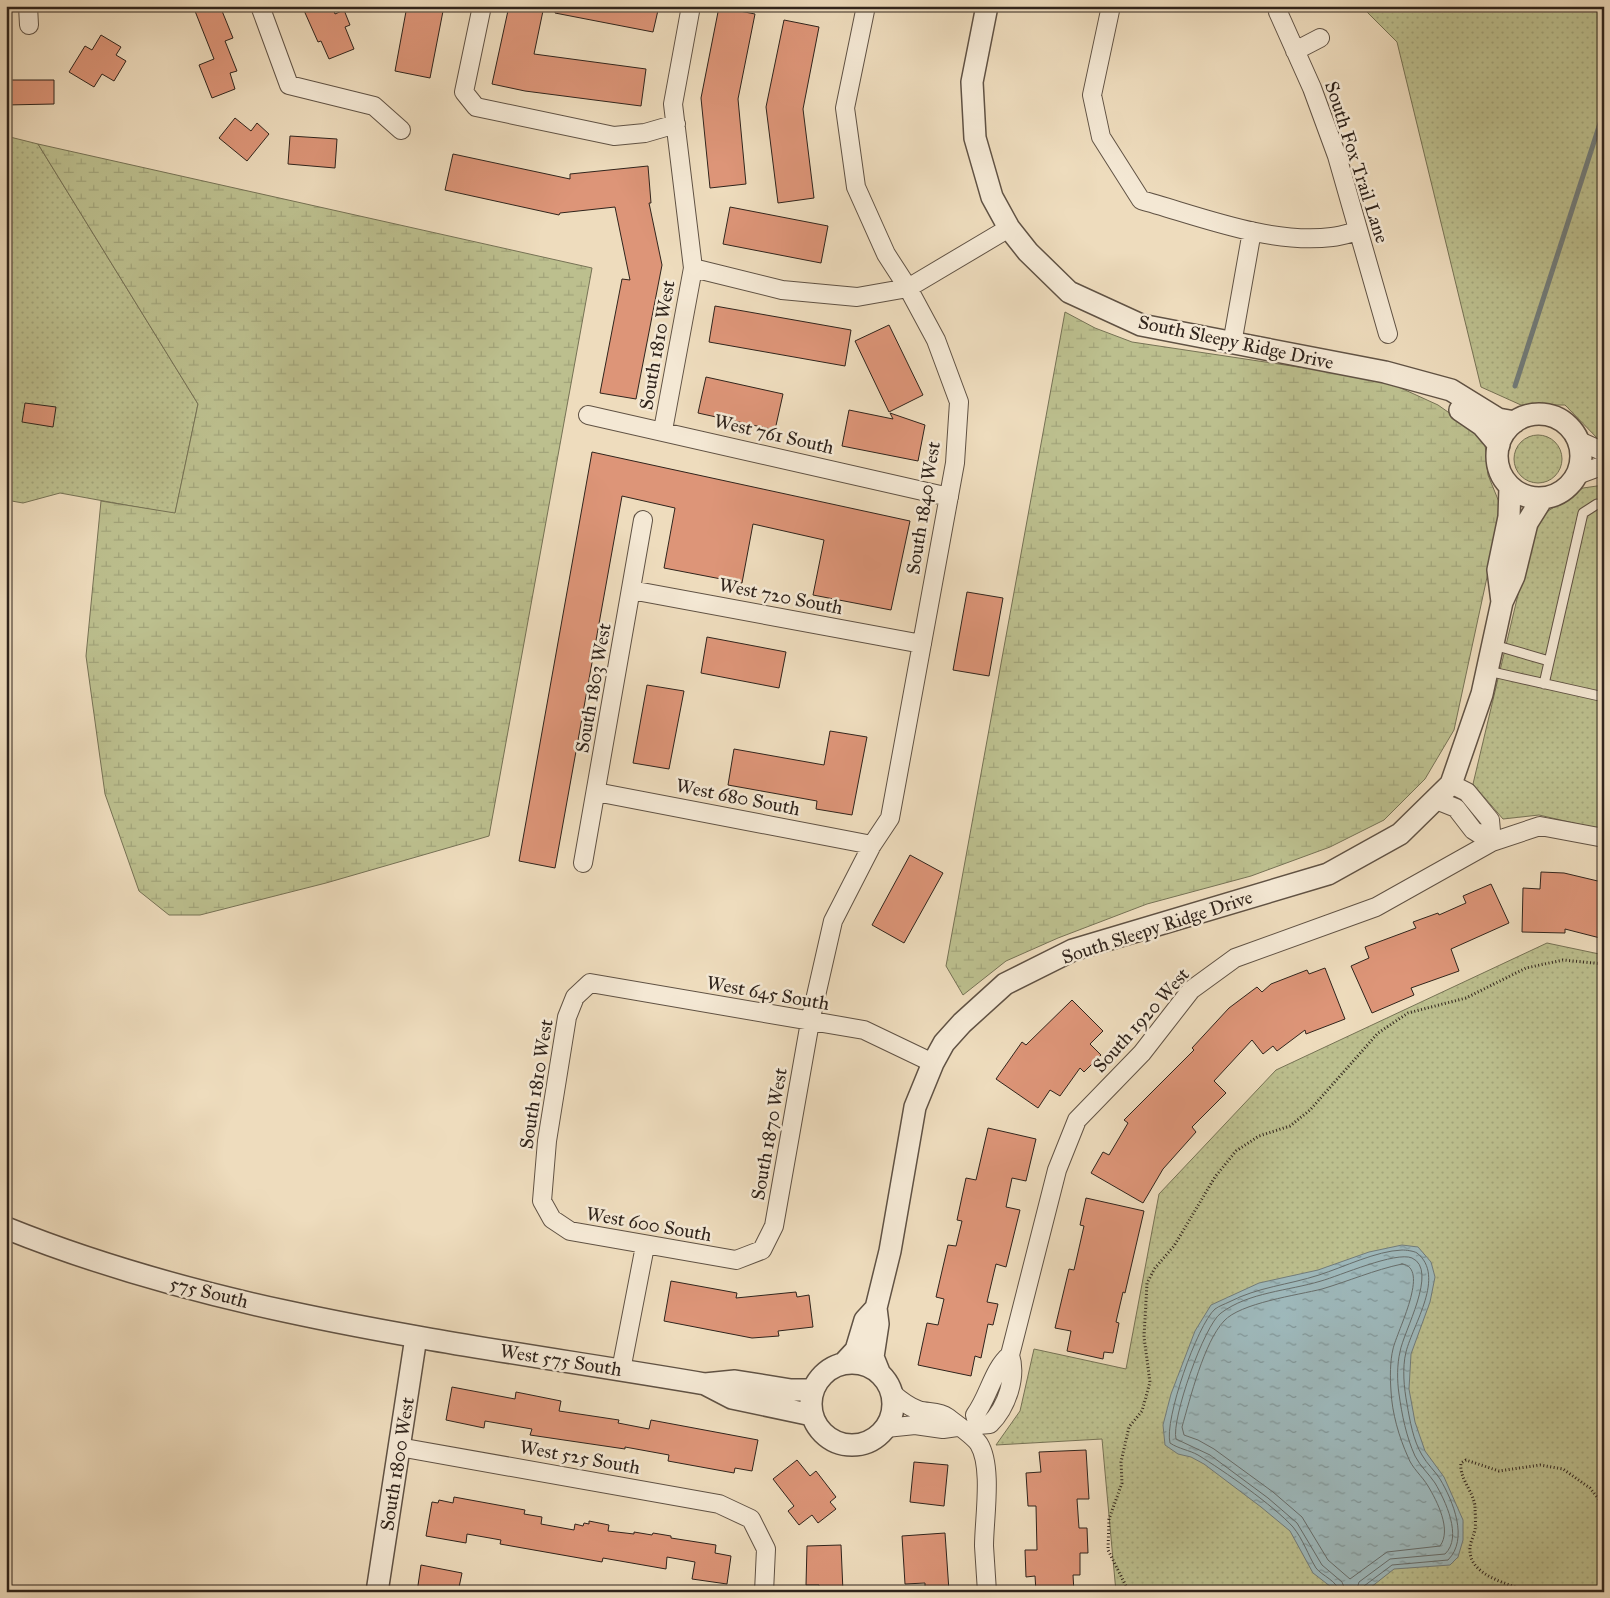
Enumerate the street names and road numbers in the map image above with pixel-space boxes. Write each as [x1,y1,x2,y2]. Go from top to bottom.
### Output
street label: South Fox Trail Lane [1320,78,1394,246]
street label: South 1810 West [634,278,680,412]
street label: South Sleepy Ridge Drive [1136,310,1336,375]
street label: West 761 South [712,409,837,459]
street label: South 1840 West [901,440,945,576]
street label: West 720 South [717,573,845,619]
street label: South 1803 West [570,621,616,755]
street label: West 680 South [674,774,802,820]
street label: South Sleepy Ridge Drive [1059,885,1256,970]
street label: South 1920 West [1088,963,1194,1077]
street label: West 645 South [705,971,832,1015]
street label: South 1810 West [514,1017,558,1151]
street label: South 1870 West [746,1066,792,1202]
street label: West 600 South [584,1202,714,1246]
street label: 575 South [167,1271,251,1313]
street label: West 575 South [499,1339,624,1381]
street label: South 1800 West [375,1395,419,1532]
street label: West 525 South [518,1435,642,1479]

